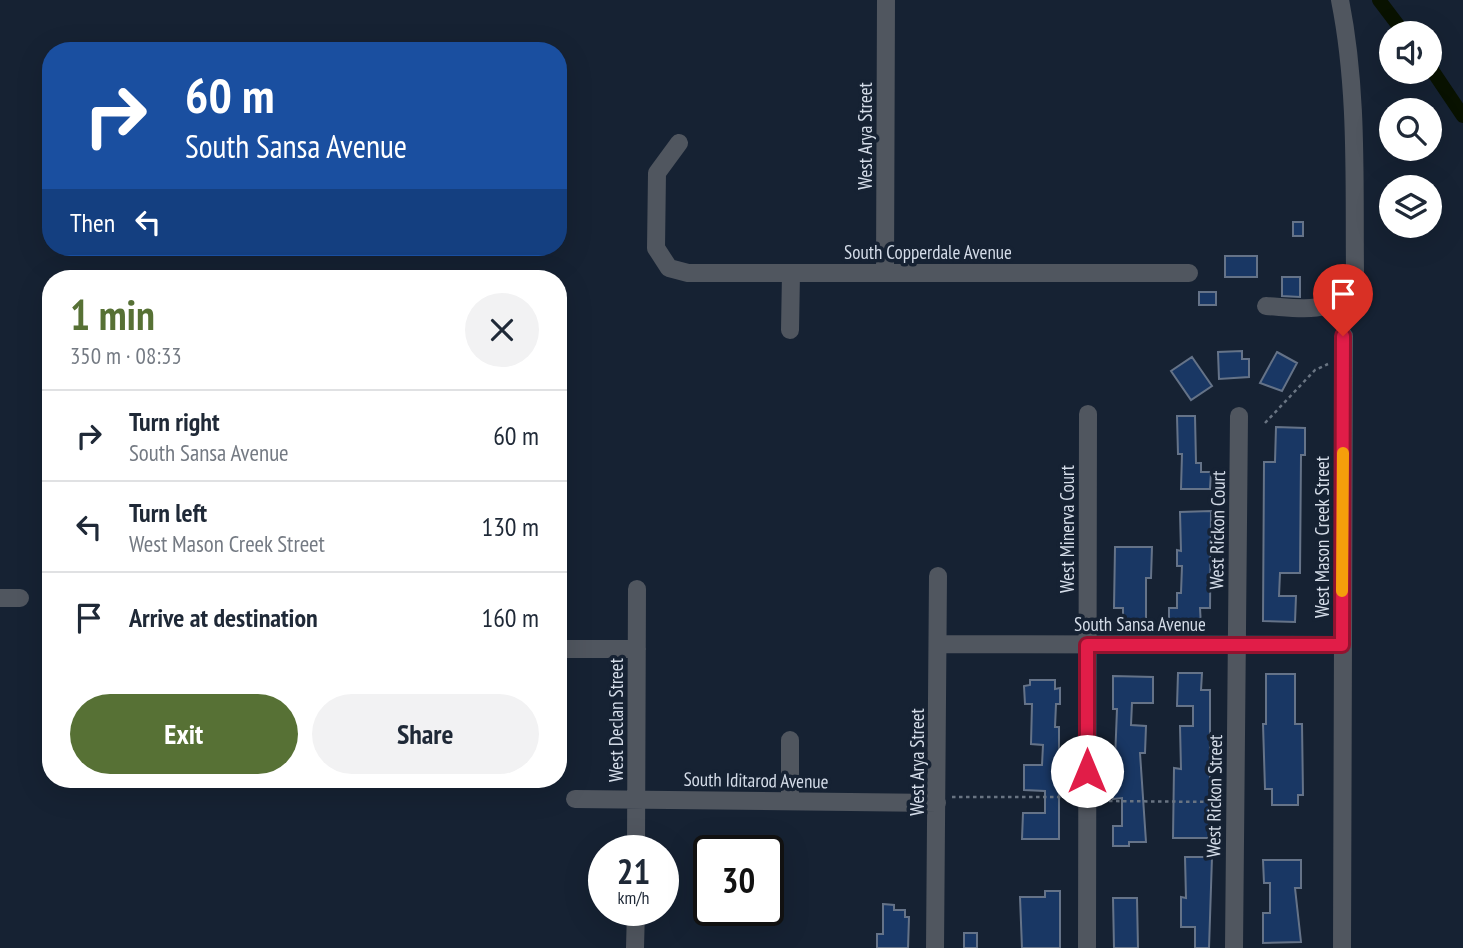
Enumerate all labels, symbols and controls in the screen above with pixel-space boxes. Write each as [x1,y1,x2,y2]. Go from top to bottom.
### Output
map controls [1379,21,1442,238]
button: sound [1379,21,1442,84]
text: 60 m [185,63,274,127]
icon: right [70,70,161,161]
street label: West Arya Street [853,82,877,190]
button: search [1379,98,1442,161]
text: South Sansa Avenue [185,125,407,167]
button: layers [1379,175,1442,238]
icon: left [129,203,167,241]
text: Then [70,206,115,239]
street label: South Copperdale Avenue [844,240,1012,264]
pin [1313,264,1373,336]
icon: arrive [1324,275,1362,313]
text: 1 min [70,287,155,342]
button: close [465,293,539,367]
text: 350 m · 08:33 [70,341,182,370]
text: Turn right [129,405,220,438]
icon: right [70,417,108,455]
text: 60 m [493,419,539,452]
text: South Sansa Avenue [129,438,289,467]
street label: West Mason Creek Street [1310,455,1334,618]
street label: West Minerva Court [1055,464,1079,593]
street label: West Rickon Court [1204,470,1230,590]
text: Turn left [129,496,207,529]
icon: left [70,508,108,546]
text: 130 m [481,510,539,543]
text: West Mason Creek Street [129,529,325,558]
icon: arrive [70,599,108,637]
text: Arrive at destination [129,601,318,634]
text: 160 m [481,601,539,634]
street label: South Sansa Avenue [1074,612,1206,636]
street label: West Declan Street [604,657,628,782]
button: Exit [70,694,298,774]
button: Share [312,694,539,774]
street label: West Arya Street [905,708,929,816]
position arrow [1050,734,1124,808]
street label: West Rickon Street [1201,734,1227,858]
street label: South Iditarod Avenue [683,767,829,793]
speed limit sign: 30 [693,835,784,926]
text: 21 [617,848,650,894]
text: km/h [618,886,649,909]

